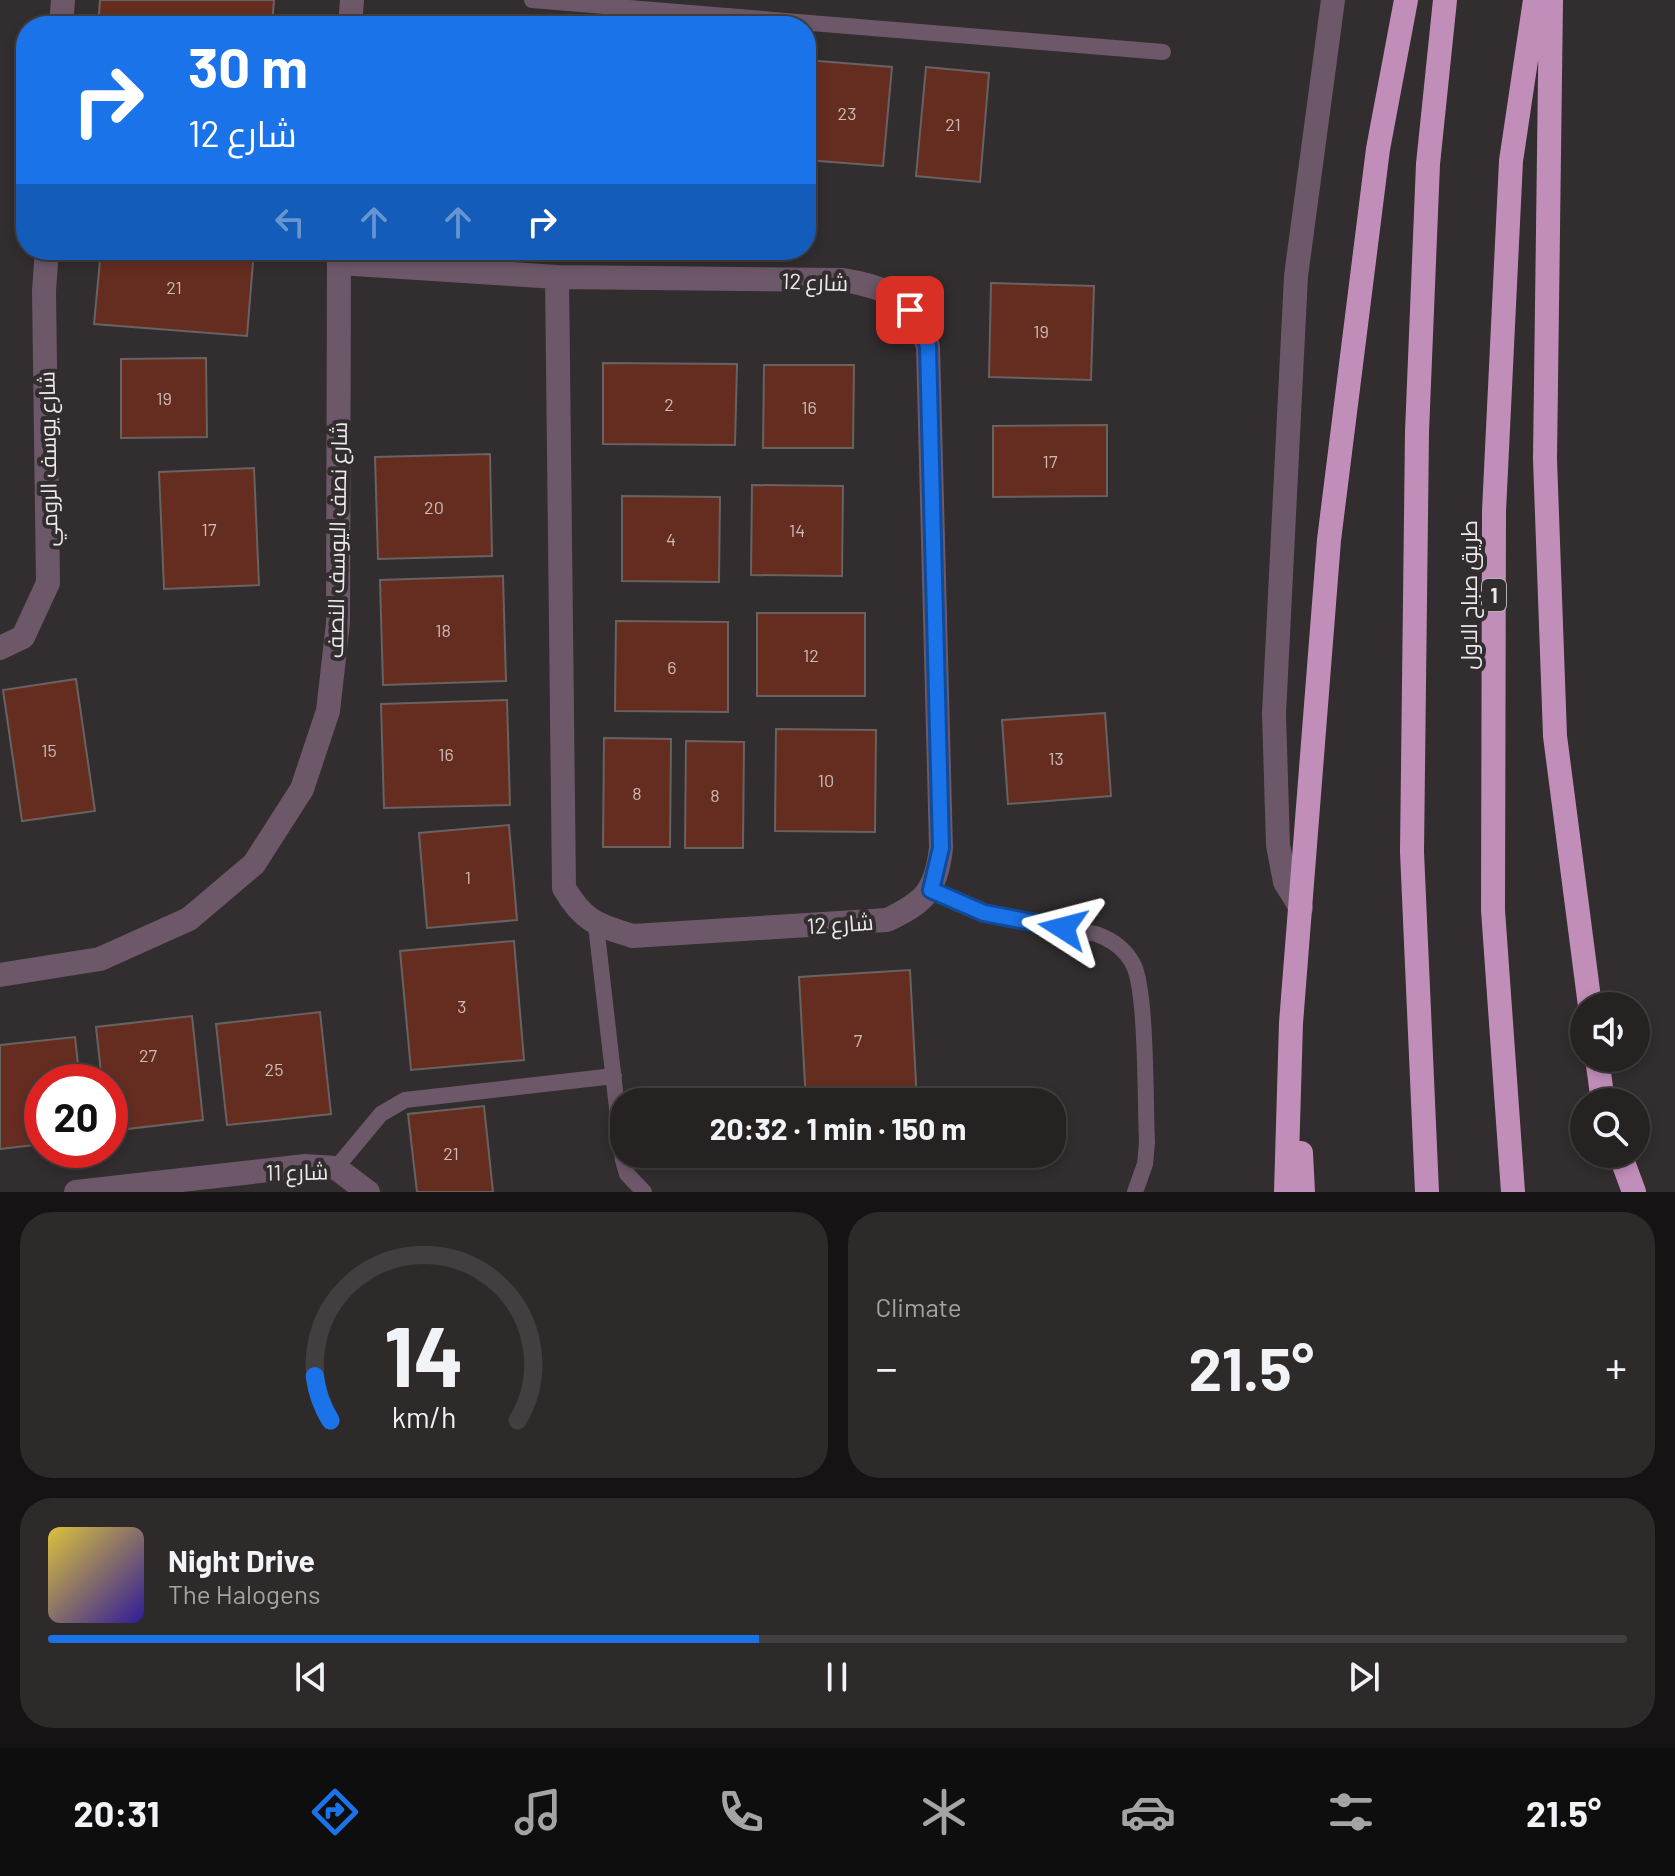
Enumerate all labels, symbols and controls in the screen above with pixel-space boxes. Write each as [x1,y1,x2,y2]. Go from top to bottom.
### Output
text: 30 m [188,32,308,99]
icon: right [56,48,160,152]
house number: 23 [838,102,856,124]
text: شارع 12 [188,111,297,154]
house number: 21 [945,113,961,135]
icon: left [268,200,312,244]
icon: ahead [352,200,396,244]
icon: ahead [436,200,480,244]
icon: right [520,200,564,244]
street label: شارع 12 [781,267,849,298]
house number: 21 [166,276,182,298]
pin [876,276,944,344]
icon: arrive [888,288,932,332]
house number: 19 [1033,320,1049,342]
street label: شارع يوسف الرومي [32,371,67,547]
house number: 19 [156,387,172,409]
house number: 2 [664,393,674,415]
house number: 16 [801,396,817,418]
street label: شارع نصف اليوسف النصف [321,421,354,659]
house number: 17 [1043,450,1058,472]
house number: 20 [424,496,444,518]
house number: 17 [202,518,217,540]
house number: 14 [789,519,805,541]
street label: طريق صباح الاول [1455,520,1484,670]
house number: 4 [666,528,676,550]
road number: 1 [1482,579,1506,611]
house number: 18 [435,619,451,641]
house number: 12 [803,644,819,666]
house number: 6 [667,656,677,678]
house number: 15 [41,739,57,761]
house number: 16 [438,743,454,765]
house number: 13 [1048,747,1064,769]
house number: 10 [818,769,834,791]
house number: 8 [632,782,642,804]
house number: 8 [710,784,720,806]
house number: 1 [465,866,471,888]
position arrow [1021,886,1105,970]
street label: شارع 12 [806,908,874,941]
map controls [1570,992,1650,1168]
button: sound [1570,992,1650,1072]
house number: 3 [457,995,467,1017]
house number: 7 [854,1029,863,1051]
house number: 27 [139,1044,158,1066]
house number: 25 [265,1058,283,1080]
speed limit sign: 20 [24,1064,128,1168]
button: search [1570,1088,1650,1168]
text: 20:32 · 1 min · 150 m [710,1110,966,1146]
house number: 21 [443,1142,459,1164]
street label: شارع 11 [266,1157,329,1188]
text: Climate [876,1291,962,1322]
text: 14 [384,1304,464,1404]
text: 21.5° [1188,1331,1314,1403]
text: − [876,1340,898,1393]
text: + [1605,1340,1627,1393]
text: km/h [391,1399,456,1434]
text: Night Drive [168,1542,315,1578]
text: The Halogens [168,1578,320,1609]
icon: previous [289,1655,333,1699]
icon: pause [815,1655,859,1699]
icon: next [1342,1655,1386,1699]
icon: directions [307,1784,363,1840]
icon: music [510,1784,566,1840]
icon: phone [713,1784,769,1840]
icon: climate [916,1784,972,1840]
icon: car [1120,1784,1176,1840]
icon: filters [1323,1784,1379,1840]
text: 20:31 [74,1791,159,1834]
text: 21.5° [1526,1791,1601,1834]

